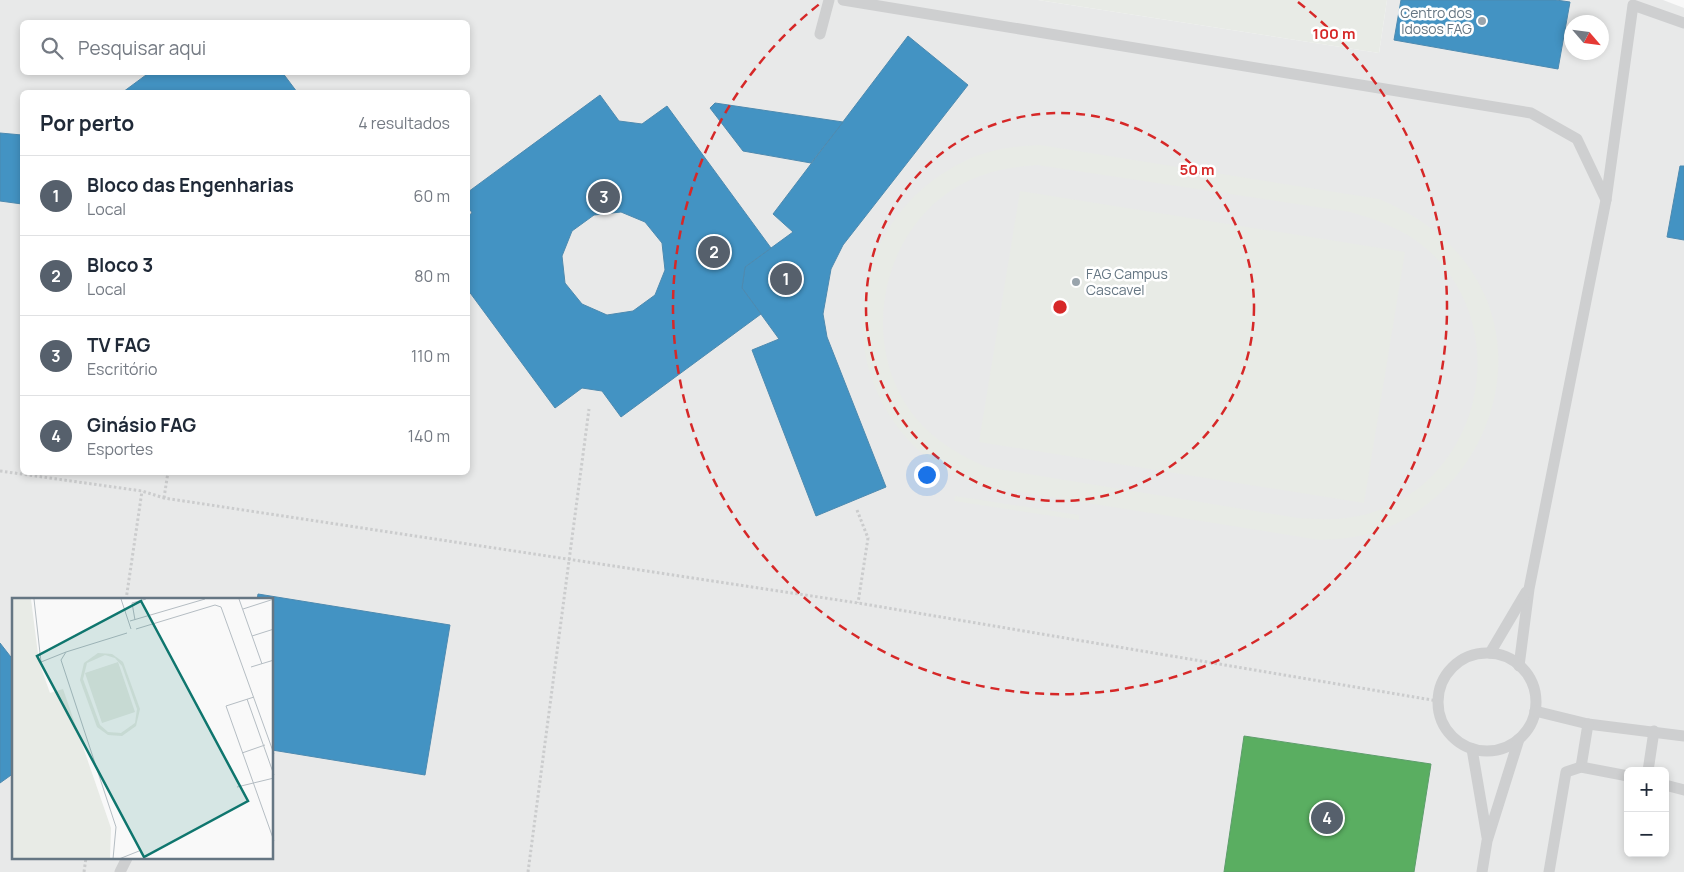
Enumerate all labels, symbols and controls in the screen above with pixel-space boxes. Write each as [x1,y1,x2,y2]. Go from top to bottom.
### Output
place label: Centro dos Idosos FAG [1400,3,1472,38]
marker: Centro dos Idosos FAG [1476,15,1488,27]
north arrow [1564,15,1609,60]
search box [20,20,470,75]
text: 100 m [1313,23,1355,44]
icon: search [38,34,66,62]
text: Pesquisar aqui [78,35,206,61]
text: Por perto [40,109,134,137]
text: 4 resultados [358,112,450,134]
text: 50 m [1179,159,1215,180]
text: Bloco das Engenharias [87,172,294,198]
pin: 3 [588,178,620,216]
text: 1 [52,185,60,207]
text: 60 m [414,185,450,207]
text: Local [87,198,126,220]
pin: 2 [698,233,730,271]
text: Bloco 3 [87,252,153,278]
pin: 1 [770,260,802,298]
place label: FAG Campus Cascavel [1086,264,1168,299]
text: 2 [51,265,61,287]
text: 80 m [414,265,450,287]
marker: FAG Campus Cascavel [1070,276,1082,288]
text: Local [87,278,126,300]
centre of rings [1051,298,1069,316]
text: TV FAG [87,332,151,358]
text: 3 [51,345,61,367]
text: 110 m [411,345,450,367]
text: Escritório [87,358,157,380]
text: Ginásio FAG [87,412,196,438]
text: 4 [51,425,61,447]
text: 140 m [408,425,450,447]
text: Esportes [87,438,153,460]
your location [914,462,940,488]
inset map [12,598,274,860]
map controls [1624,767,1669,857]
button: + [1624,767,1669,812]
pin: 4 [1311,799,1343,837]
button: − [1624,812,1669,857]

